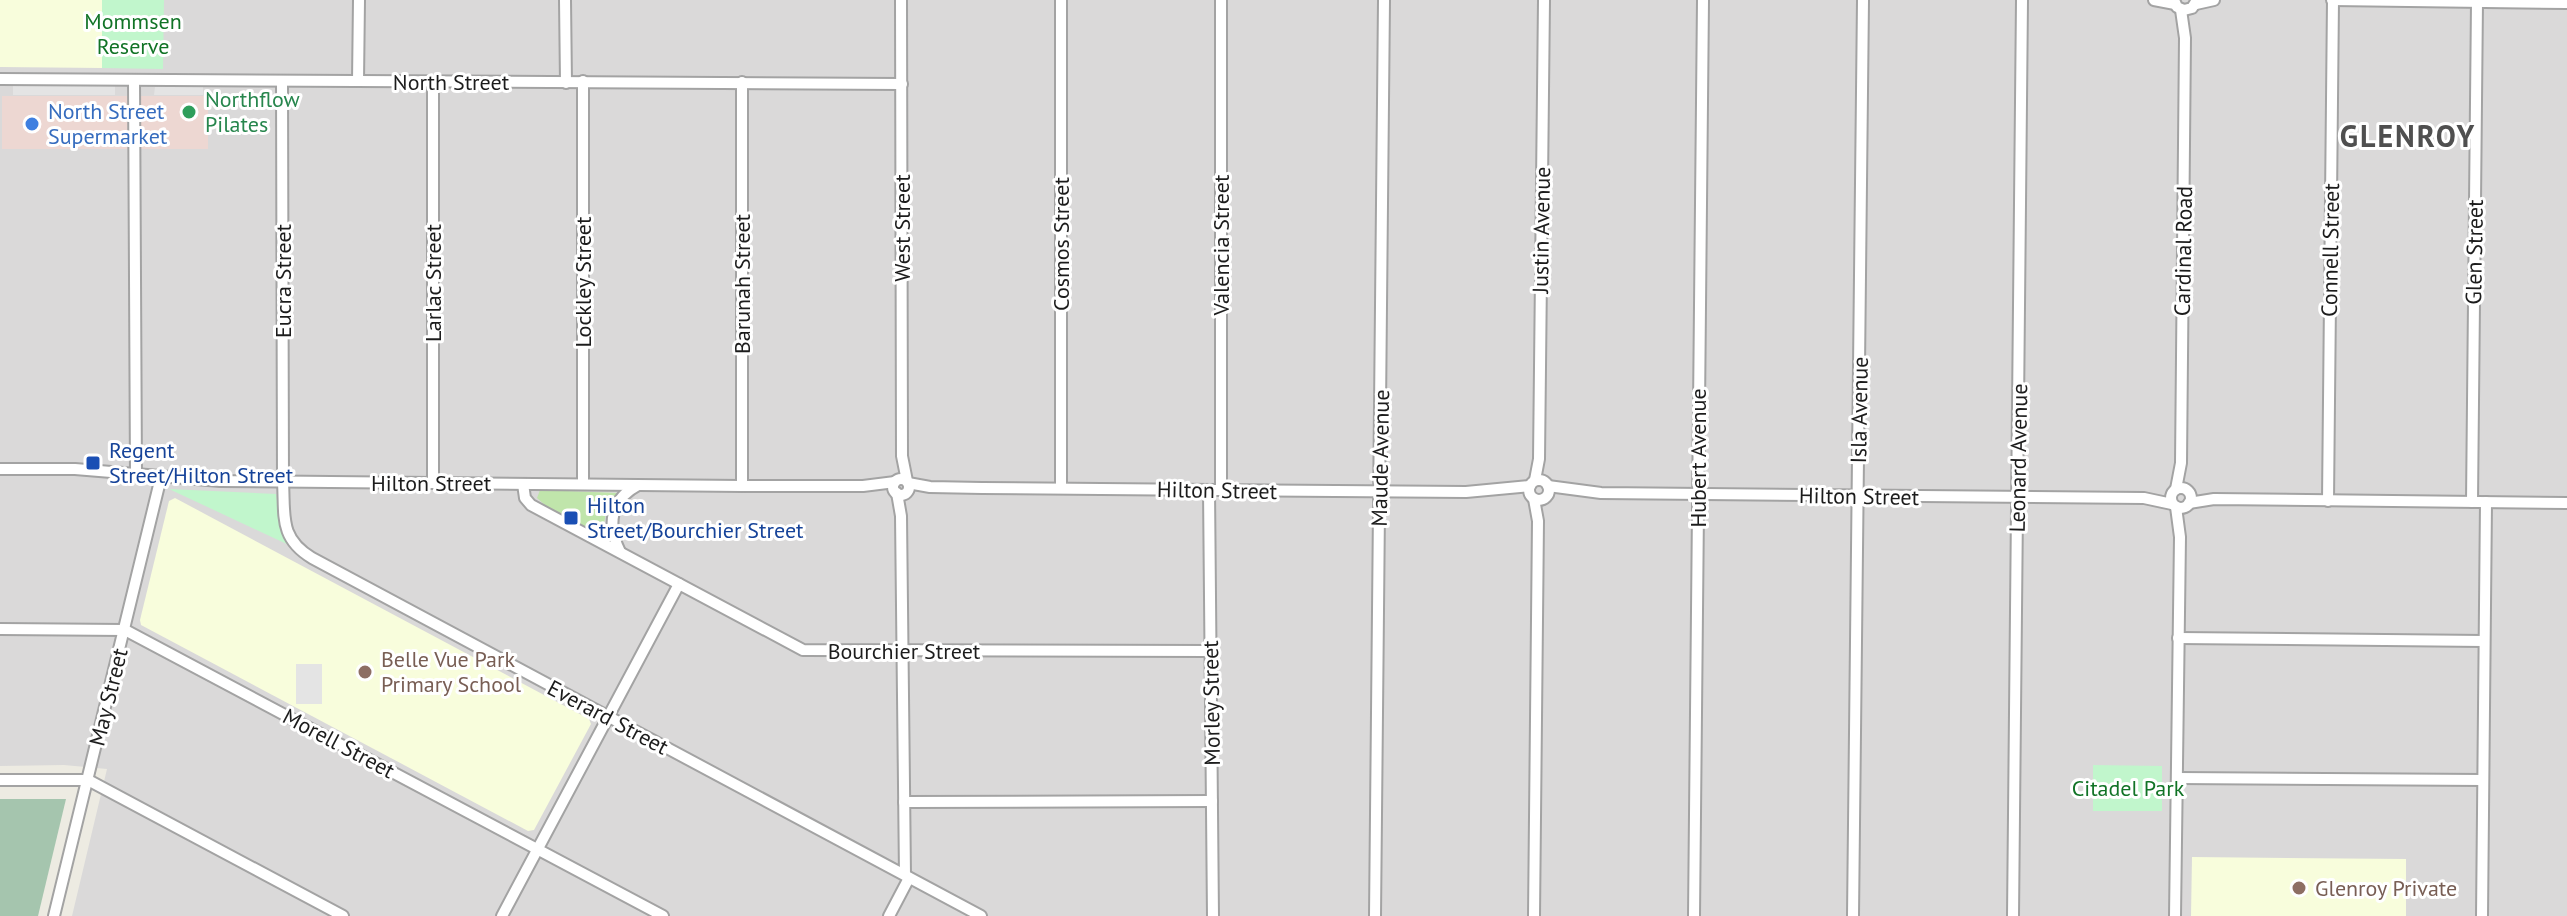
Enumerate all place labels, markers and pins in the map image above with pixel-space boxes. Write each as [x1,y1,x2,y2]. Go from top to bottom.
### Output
place label: Northflow Pilates [205,85,300,138]
place label: North Street Supermarket [48,97,168,150]
marker: Northflow Pilates [180,103,198,121]
marker: North Street Supermarket [23,115,41,133]
place label: Regent Street/Hilton Street [109,436,294,489]
marker: Regent Street/Hilton Street [84,454,102,472]
place label: Hilton Street/Bourchier Street [587,491,804,544]
marker: Hilton Street/Bourchier Street [562,509,580,527]
place label: Belle Vue Park Primary School [381,645,522,698]
marker: Belle Vue Park Primary School [356,663,374,681]
place label: Glenroy Private [2315,874,2457,902]
marker: Glenroy Private [2290,879,2308,897]

